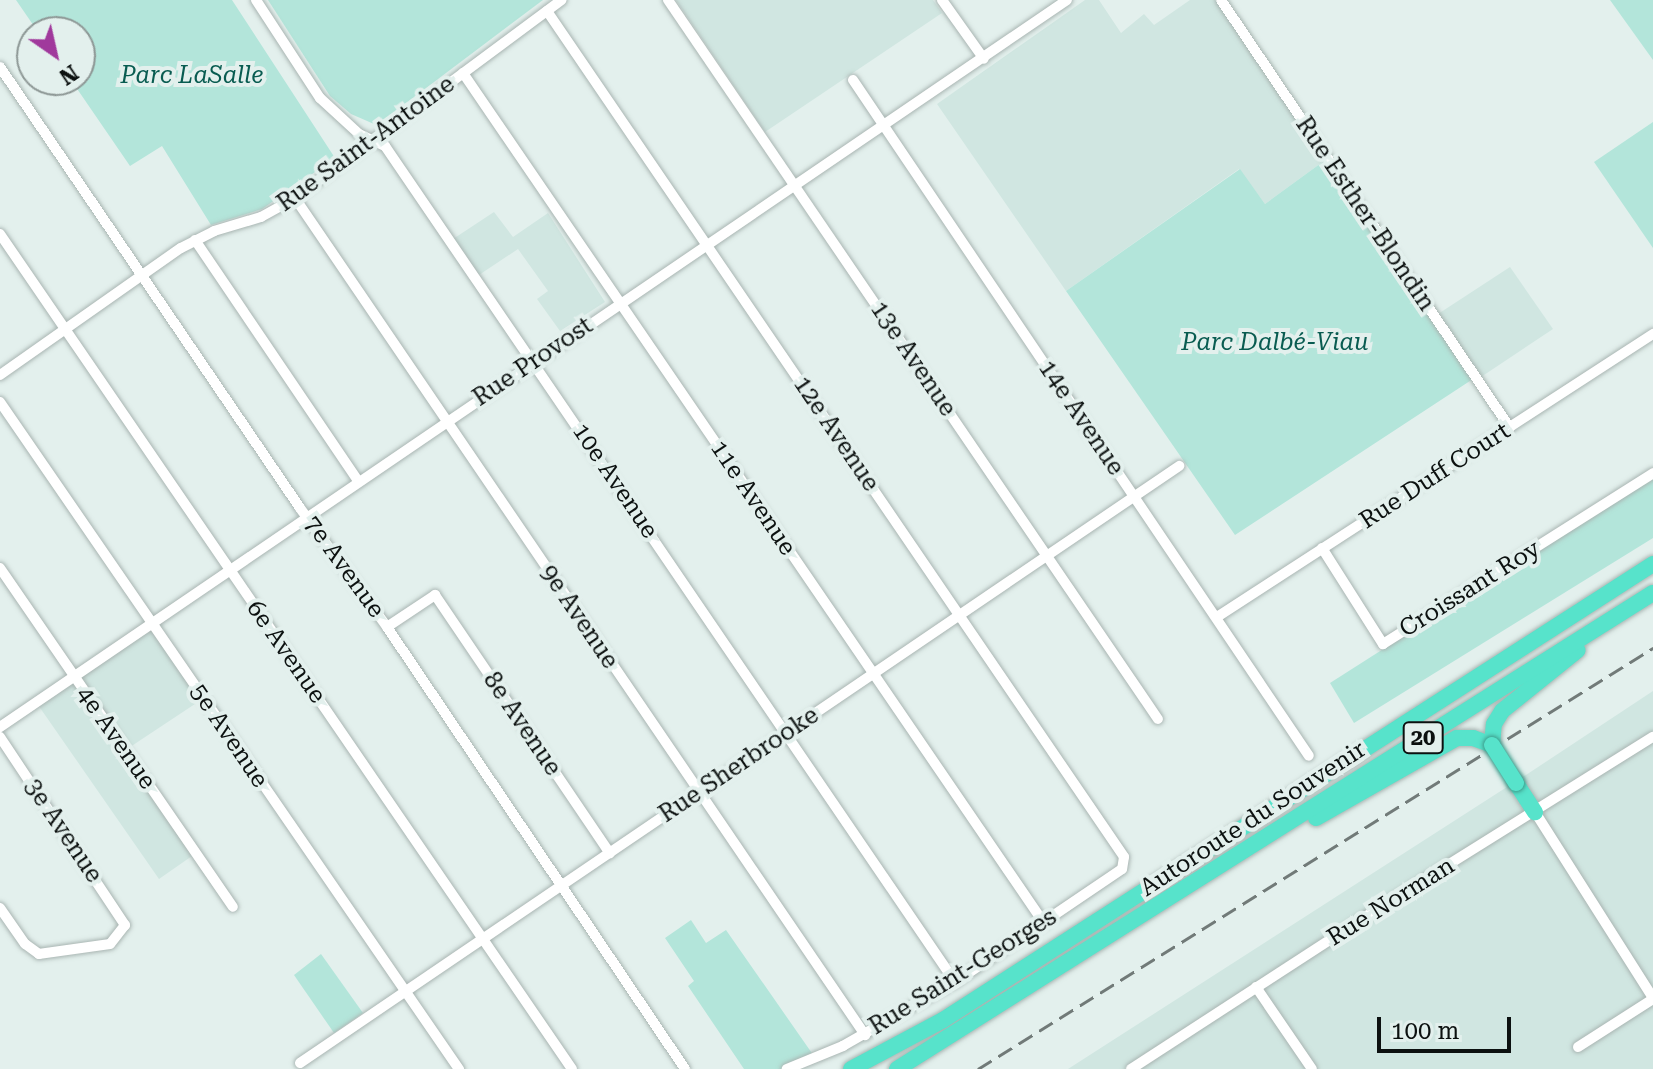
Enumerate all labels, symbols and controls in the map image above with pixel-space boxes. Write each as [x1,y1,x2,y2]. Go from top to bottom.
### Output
north arrow [16,16,96,96]
text: N [55,60,83,90]
park label: Parc LaSalle [121,62,263,90]
street label: Rue Saint-Antoine [272,70,460,218]
street label: Rue Esther-Blondin [1289,111,1441,317]
street label: 13e Avenue [864,296,962,422]
street label: Rue Provost [468,311,598,413]
park label: Parc Dalbé-Viau [1181,329,1369,357]
street label: 14e Avenue [1032,355,1130,481]
street label: 12e Avenue [787,371,885,497]
street label: Rue Duff Court [1354,417,1516,535]
street label: 10e Avenue [566,418,664,544]
street label: 11e Avenue [704,435,802,561]
street label: 7e Avenue [297,511,391,623]
street label: Croissant Roy [1394,534,1546,644]
street label: 9e Avenue [534,560,624,674]
street label: 6e Avenue [240,595,332,709]
street label: 8e Avenue [477,667,567,781]
street label: 5e Avenue [184,679,274,793]
street label: 4e Avenue [70,681,162,795]
street label: Rue Sherbrooke [654,701,824,829]
road number: 20 [1401,720,1445,756]
street label: Autoroute du Souvenir [1135,735,1371,903]
street label: 3e Avenue [18,774,108,888]
street label: Rue Norman [1322,852,1460,952]
street label: Rue Saint-Georges [864,903,1062,1041]
scale bar [1381,1001,1515,1051]
text: 100 m [1391,1017,1459,1045]

